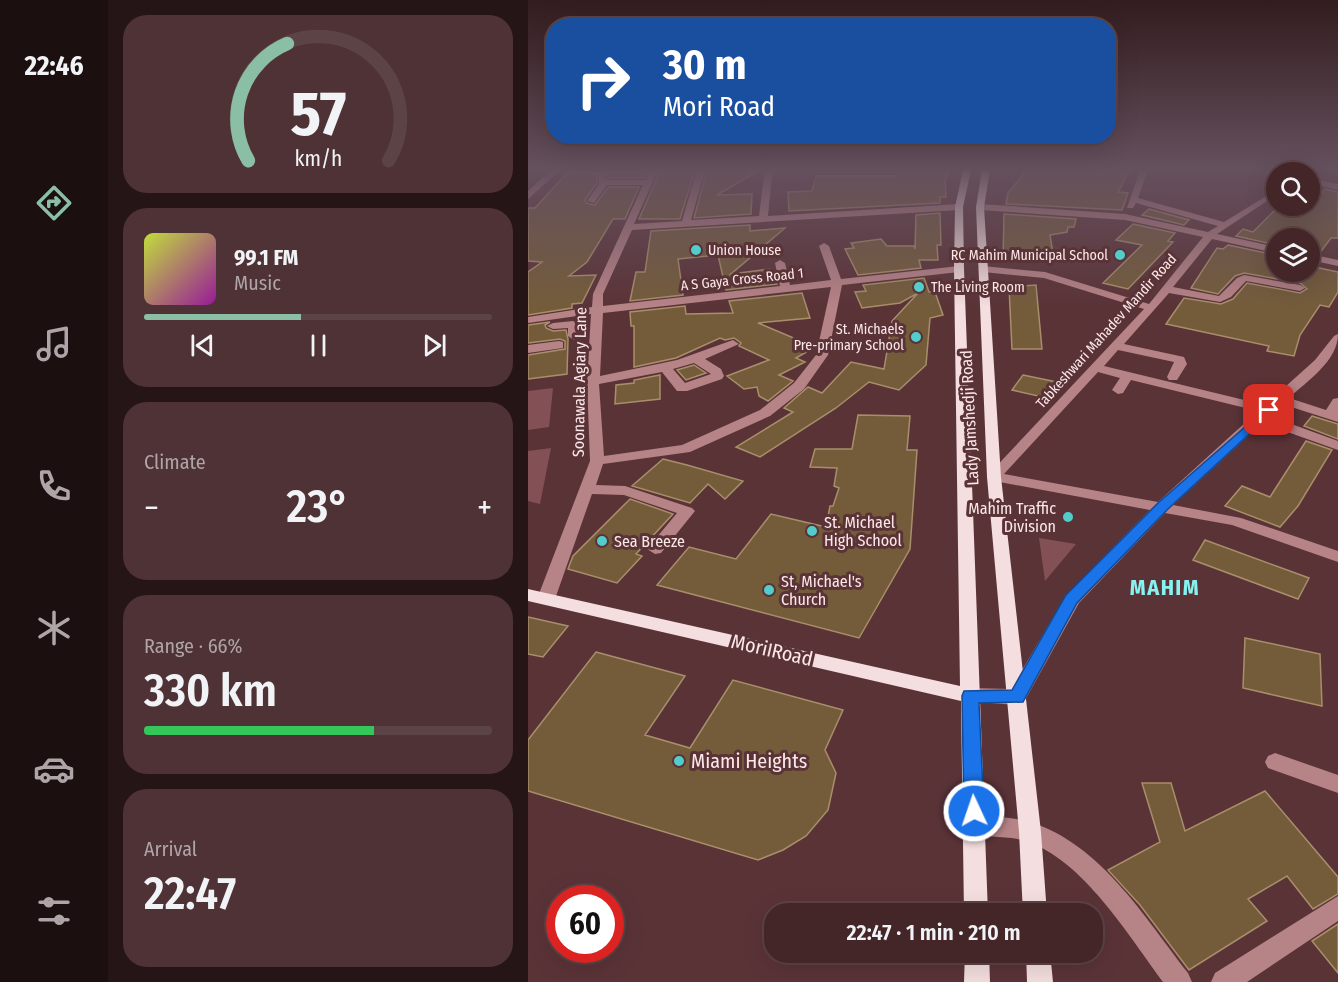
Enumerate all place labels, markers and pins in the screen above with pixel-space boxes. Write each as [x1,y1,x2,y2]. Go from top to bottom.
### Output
place label: Union House [708,242,781,259]
marker: Union House [689,243,703,257]
place label: RC Mahim Municipal School [951,247,1108,264]
marker: RC Mahim Municipal School [1113,248,1127,262]
place label: The Living Room [931,279,1025,296]
marker: The Living Room [912,280,926,294]
place label: St. Michaels Pre-primary School [794,321,904,354]
marker: St. Michaels Pre-primary School [909,330,923,344]
pin [1243,384,1294,435]
place label: Mahim Traffic Division [968,499,1056,536]
marker: Mahim Traffic Division [1061,510,1075,524]
place label: St. Michael High School [824,513,902,550]
marker: St. Michael High School [805,524,819,538]
place label: Sea Breeze [614,532,685,551]
marker: Sea Breeze [595,534,609,548]
place label: St, Michael's Church [781,572,862,609]
marker: St, Michael's Church [762,583,776,597]
place label: Miami Heights [691,749,807,773]
marker: Miami Heights [672,754,686,768]

